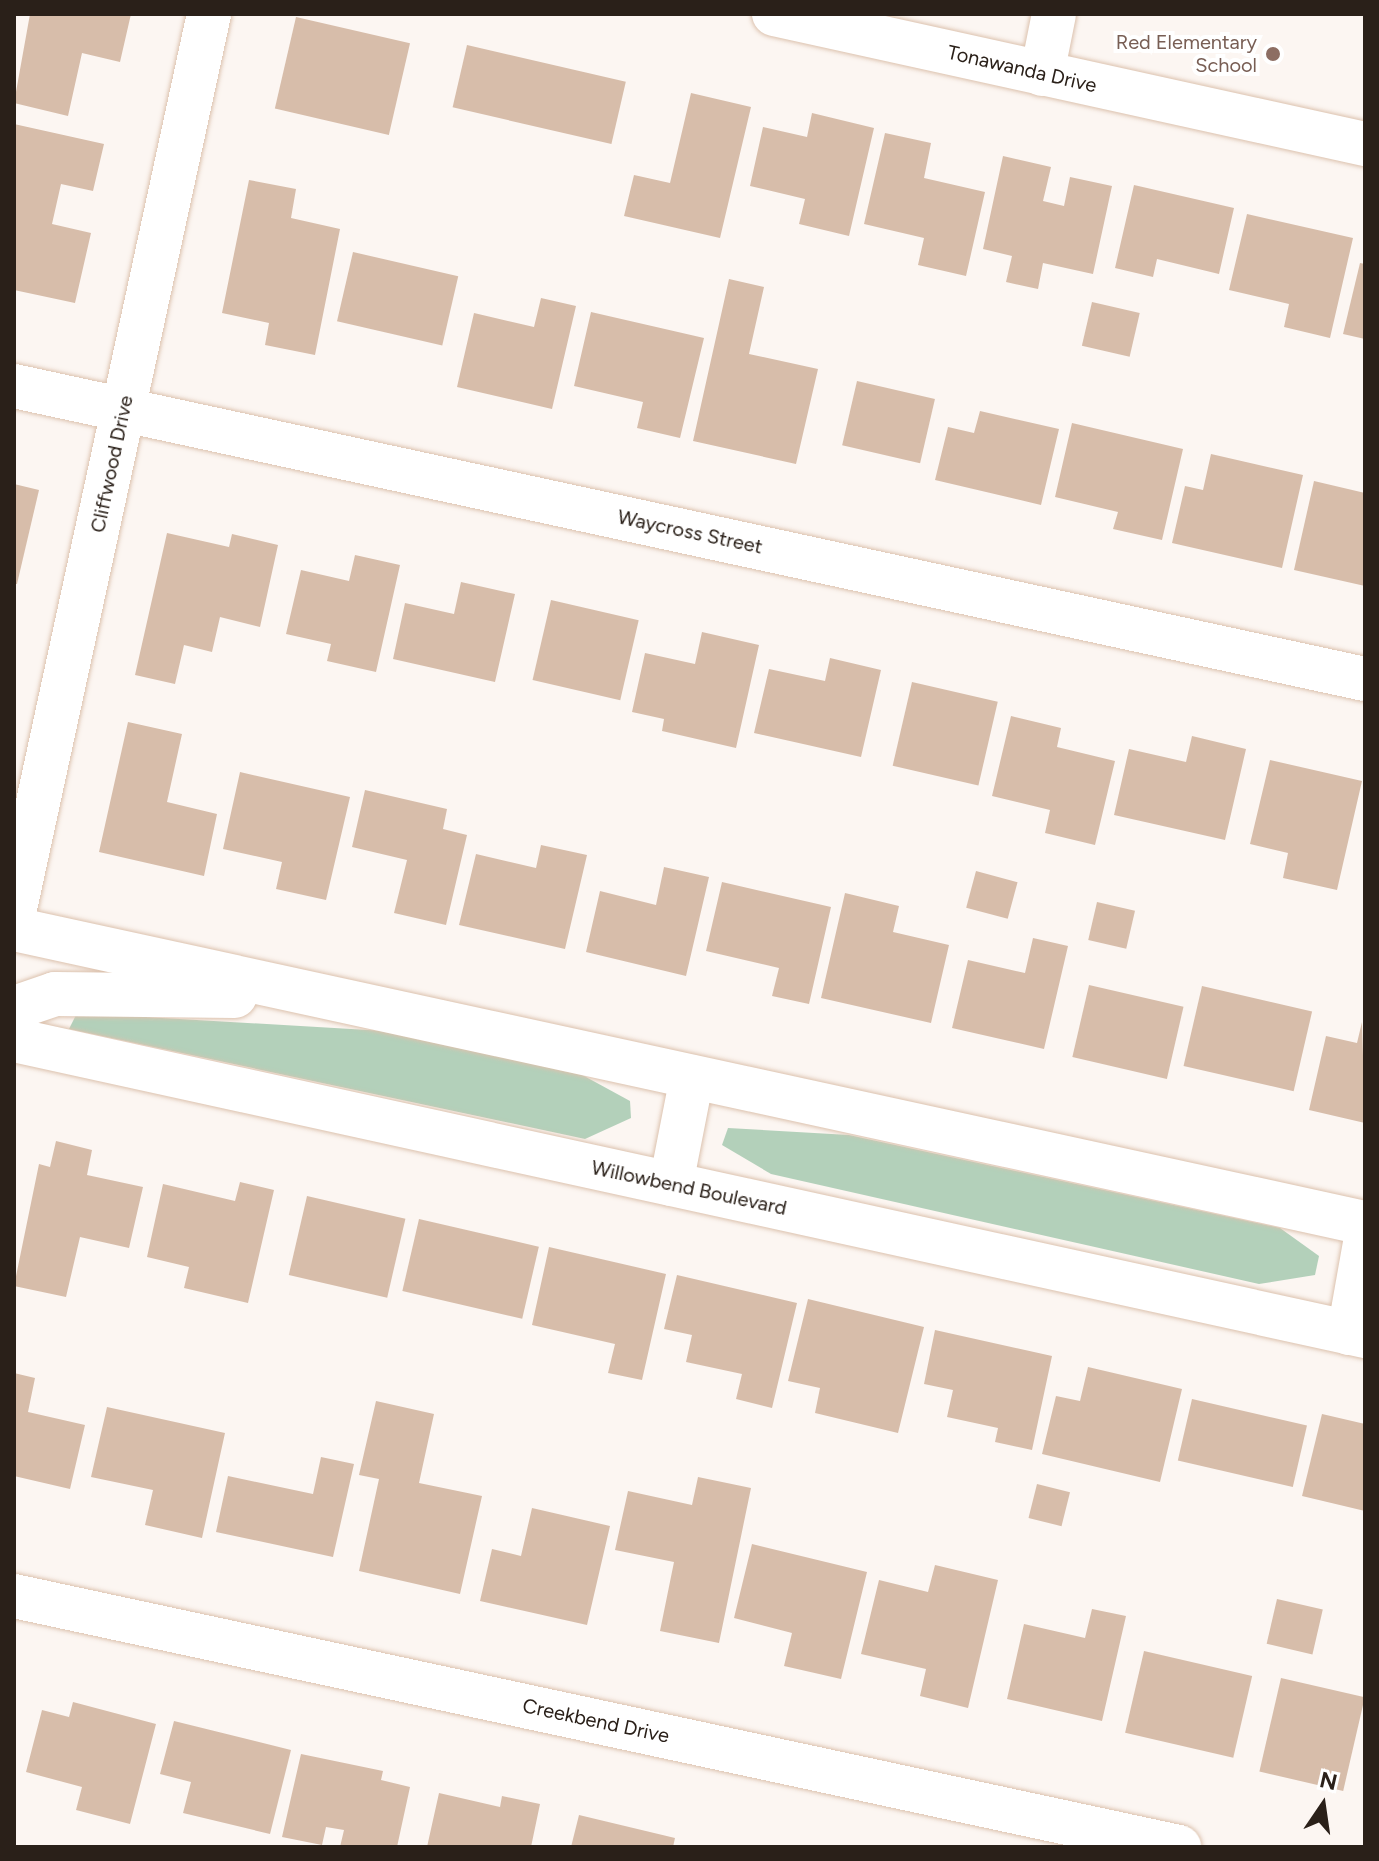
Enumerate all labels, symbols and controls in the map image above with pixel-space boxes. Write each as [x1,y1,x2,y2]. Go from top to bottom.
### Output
place label: Red Elementary School [1116,30,1257,77]
street label: Tonawanda Drive [945,40,1099,98]
marker: Red Elementary School [1264,45,1282,63]
street label: Cliffwood Drive [86,393,138,535]
street label: Waycross Street [615,505,765,559]
street label: Willowbend Boulevard [589,1156,789,1220]
street label: Creekbend Drive [520,1694,672,1748]
north arrow [1283,1765,1363,1845]
text: N [1317,1766,1340,1796]

